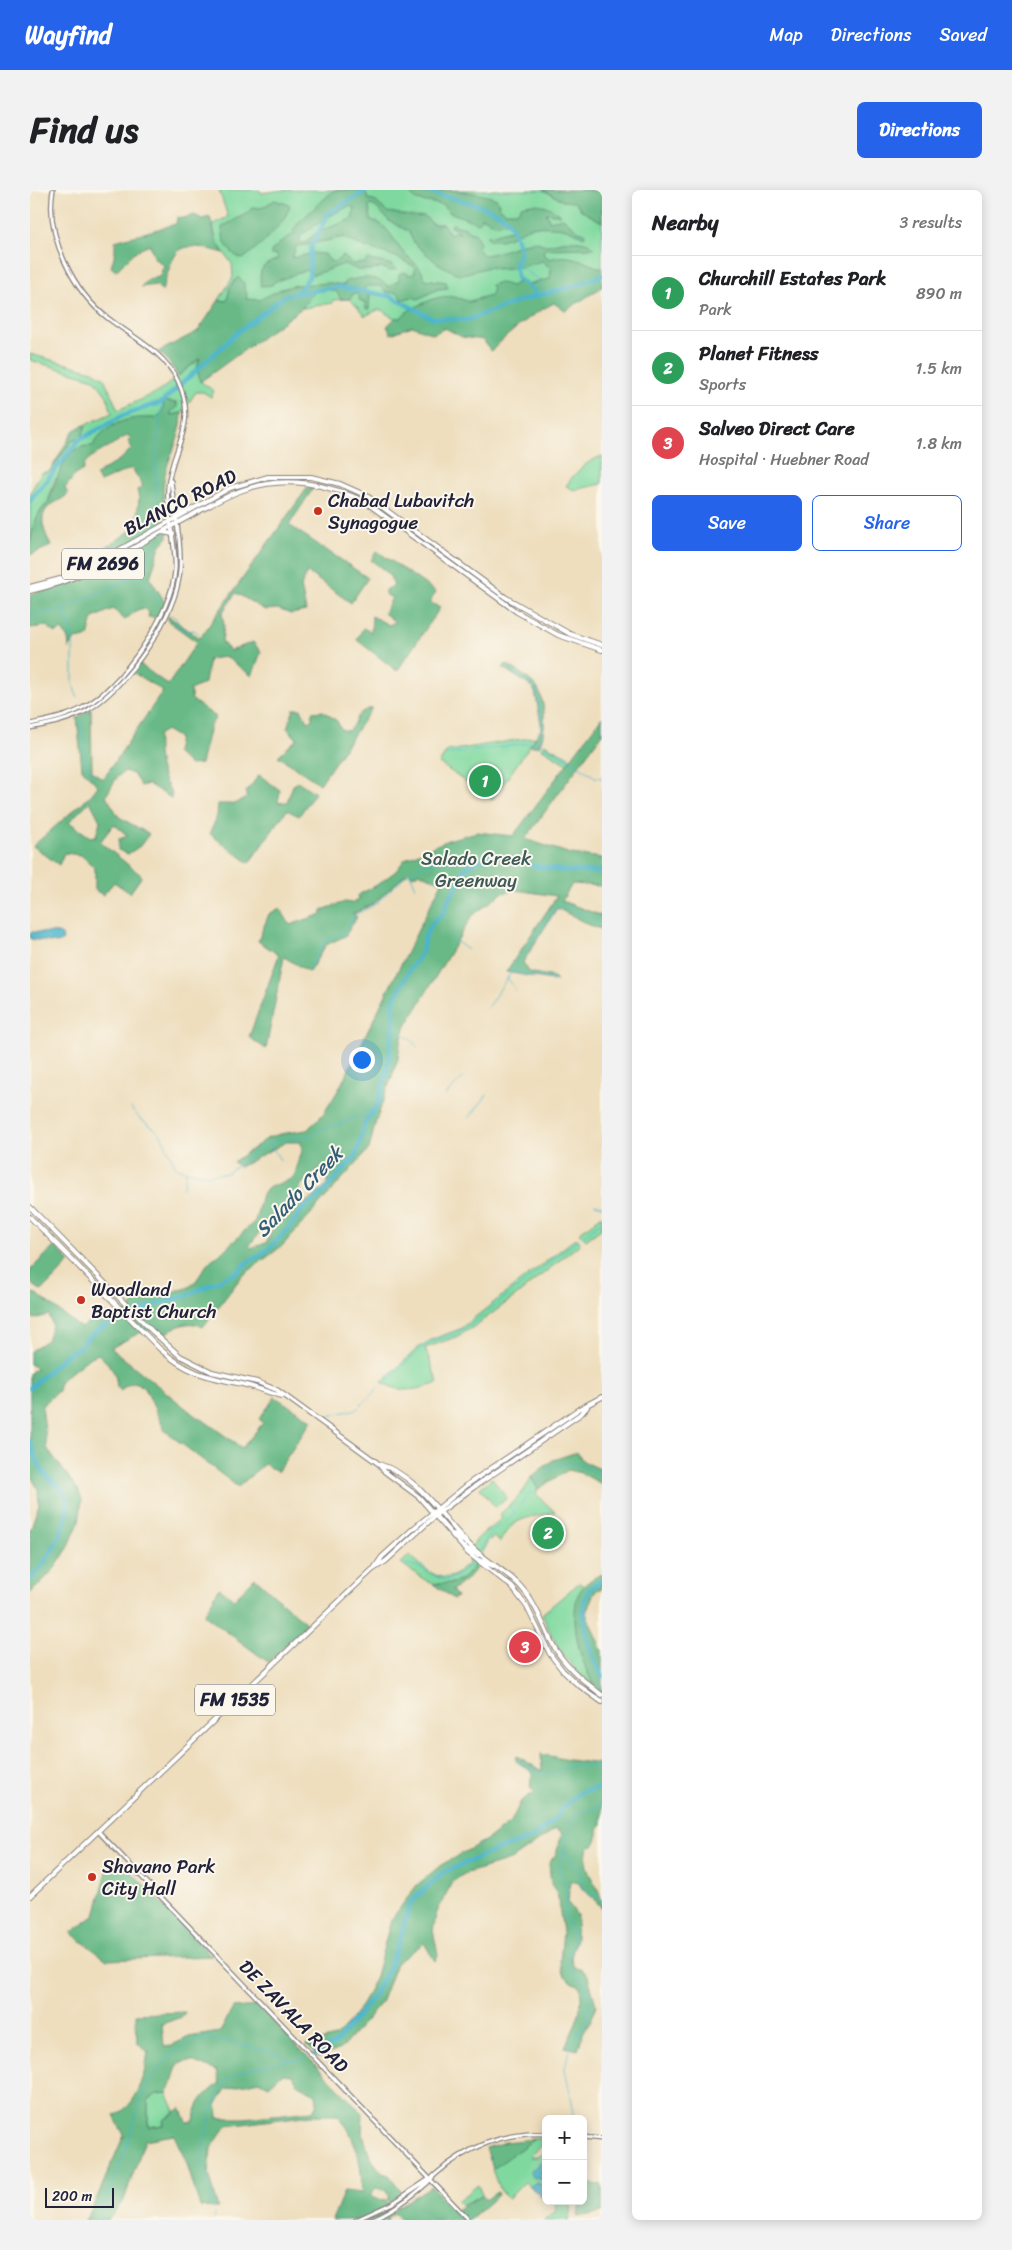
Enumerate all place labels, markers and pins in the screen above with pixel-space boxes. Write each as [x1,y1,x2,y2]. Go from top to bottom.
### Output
place label: Chabad Lubavitch Synagogue [328,484,474,539]
marker: Chabad Lubavitch Synagogue [312,505,324,517]
pin: 1 [469,762,501,800]
place label: Woodland Baptist Church [91,1273,216,1328]
marker: Woodland Baptist Church [75,1294,87,1306]
pin: 2 [532,1514,564,1552]
pin: 3 [509,1628,541,1666]
place label: Shavano Park City Hall [102,1850,215,1905]
marker: Shavano Park City Hall [86,1871,98,1883]

